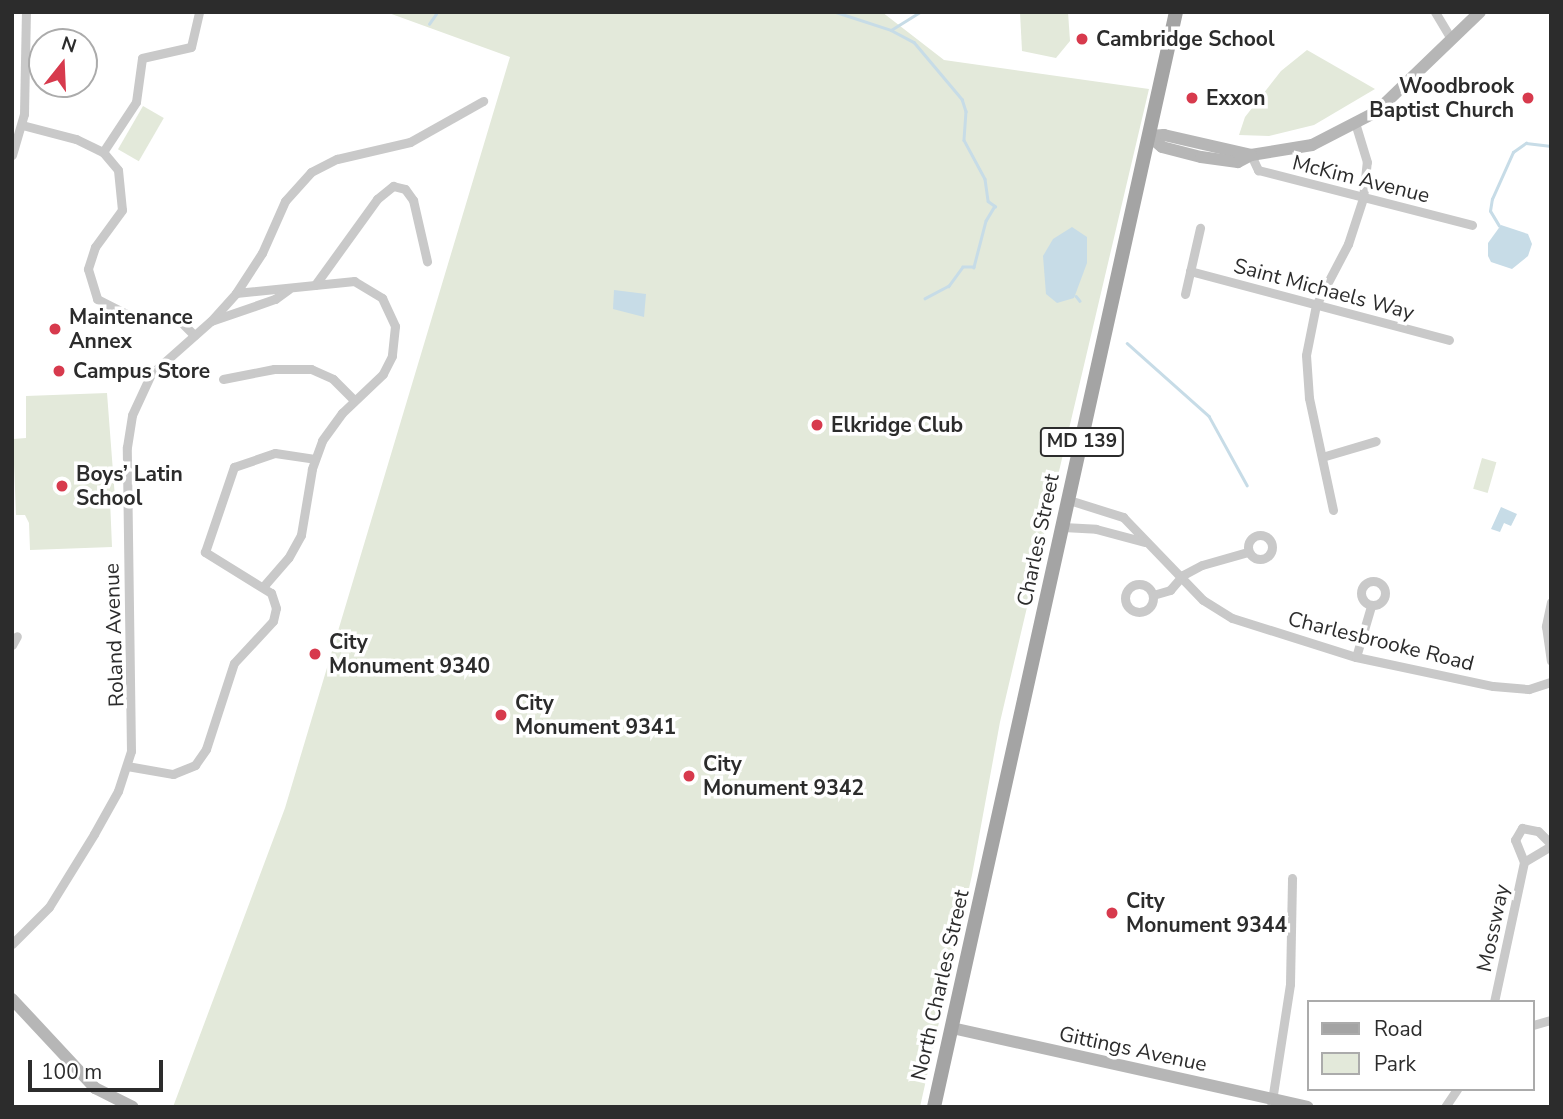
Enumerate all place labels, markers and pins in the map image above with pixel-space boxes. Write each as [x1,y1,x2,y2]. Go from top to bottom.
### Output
place label: Cambridge School [1096,26,1275,52]
marker: Cambridge School [1074,31,1090,47]
place label: Woodbrook Baptist Church [1369,73,1514,123]
place label: Exxon [1206,85,1266,111]
marker: Exxon [1184,90,1200,106]
marker: Woodbrook Baptist Church [1520,90,1536,106]
place label: Maintenance Annex [69,304,193,354]
marker: Maintenance Annex [47,321,63,337]
place label: Campus Store [73,358,210,384]
marker: Campus Store [51,363,67,379]
place label: Elkridge Club [831,412,963,438]
marker: Elkridge Club [809,417,825,433]
place label: Boys’ Latin School [76,461,183,511]
marker: Boys’ Latin School [54,478,70,494]
place label: City Monument 9340 [329,629,490,679]
marker: City Monument 9340 [307,646,323,662]
place label: City Monument 9341 [515,690,676,740]
marker: City Monument 9341 [493,707,509,723]
place label: City Monument 9342 [703,751,864,801]
marker: City Monument 9342 [681,768,697,784]
place label: City Monument 9344 [1126,888,1287,938]
marker: City Monument 9344 [1104,905,1120,921]

